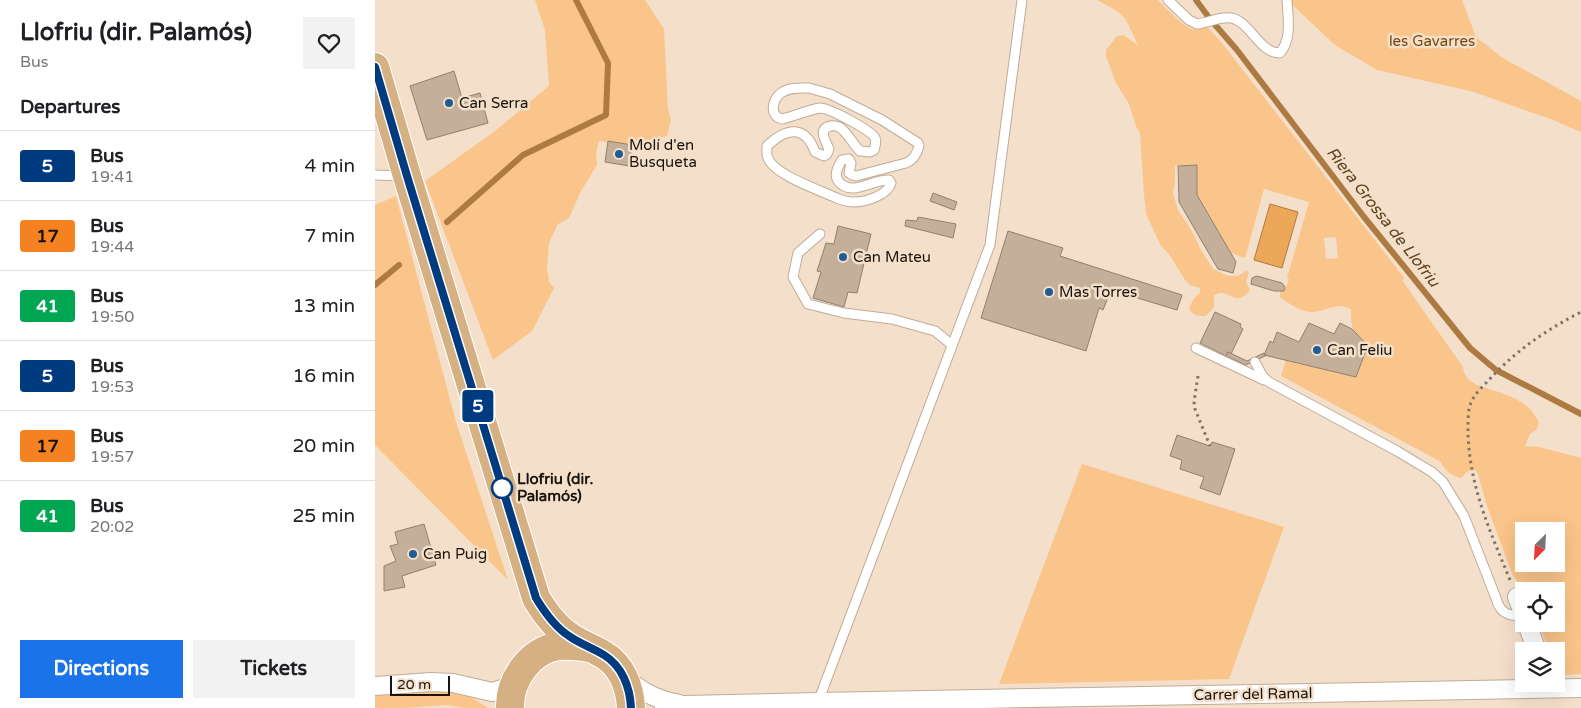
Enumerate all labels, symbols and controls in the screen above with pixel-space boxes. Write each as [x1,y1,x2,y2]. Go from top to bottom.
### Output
button: heart [303,17,355,69]
text: Llofriu (dir. Palamós) [20,18,252,47]
park label: les Gavarres [1389,32,1475,50]
text: Bus [20,52,48,72]
place label: Can Serra [459,94,529,112]
text: Departures [20,96,120,118]
marker: Can Serra [443,97,455,109]
place label: Molí d'en Busqueta [629,136,697,171]
water label: Riera Grossa de Llofriu [1322,143,1445,292]
text: Bus [90,145,124,167]
marker: Molí d'en Busqueta [613,148,625,160]
text: 5 [42,155,53,177]
text: 4 min [304,155,355,177]
text: 19:41 [90,167,134,187]
text: Bus [90,215,124,237]
text: 17 [36,225,59,247]
text: 7 min [304,225,355,247]
text: 19:44 [90,237,134,257]
place label: Can Mateu [853,248,931,266]
marker: Can Mateu [837,251,849,263]
place label: Mas Torres [1059,283,1137,301]
text: Bus [90,285,124,307]
marker: Mas Torres [1043,286,1055,298]
text: 41 [36,295,59,317]
text: 13 min [292,295,355,317]
text: 19:50 [90,307,134,327]
place label: Can Feliu [1327,341,1393,359]
marker: Can Feliu [1311,344,1323,356]
text: Bus [90,355,124,377]
text: 5 [42,365,53,387]
text: 16 min [292,365,355,387]
text: 19:53 [90,377,134,397]
line badge: 5 [462,390,494,422]
text: 5 [472,395,484,417]
text: Bus [90,425,124,447]
text: 17 [36,435,59,457]
text: 20 min [292,435,355,457]
text: 19:57 [90,447,134,467]
place label: Llofriu (dir. Palamós) [517,470,593,505]
marker: Llofriu (dir. Palamós) [491,477,513,499]
text: Bus [90,495,124,517]
text: 41 [36,505,59,527]
text: 25 min [292,505,355,527]
text: 20:02 [90,517,134,537]
north arrow [1515,522,1565,572]
map controls [1515,522,1565,692]
place label: Can Puig [423,545,487,563]
marker: Can Puig [407,548,419,560]
button: locate [1515,582,1565,632]
button: Directions [20,640,183,698]
button: Tickets [193,640,355,698]
button: layers [1515,642,1565,692]
scale bar [390,673,450,696]
text: 20 m [397,676,431,693]
street label: Carrer del Ramal [1193,684,1313,704]

